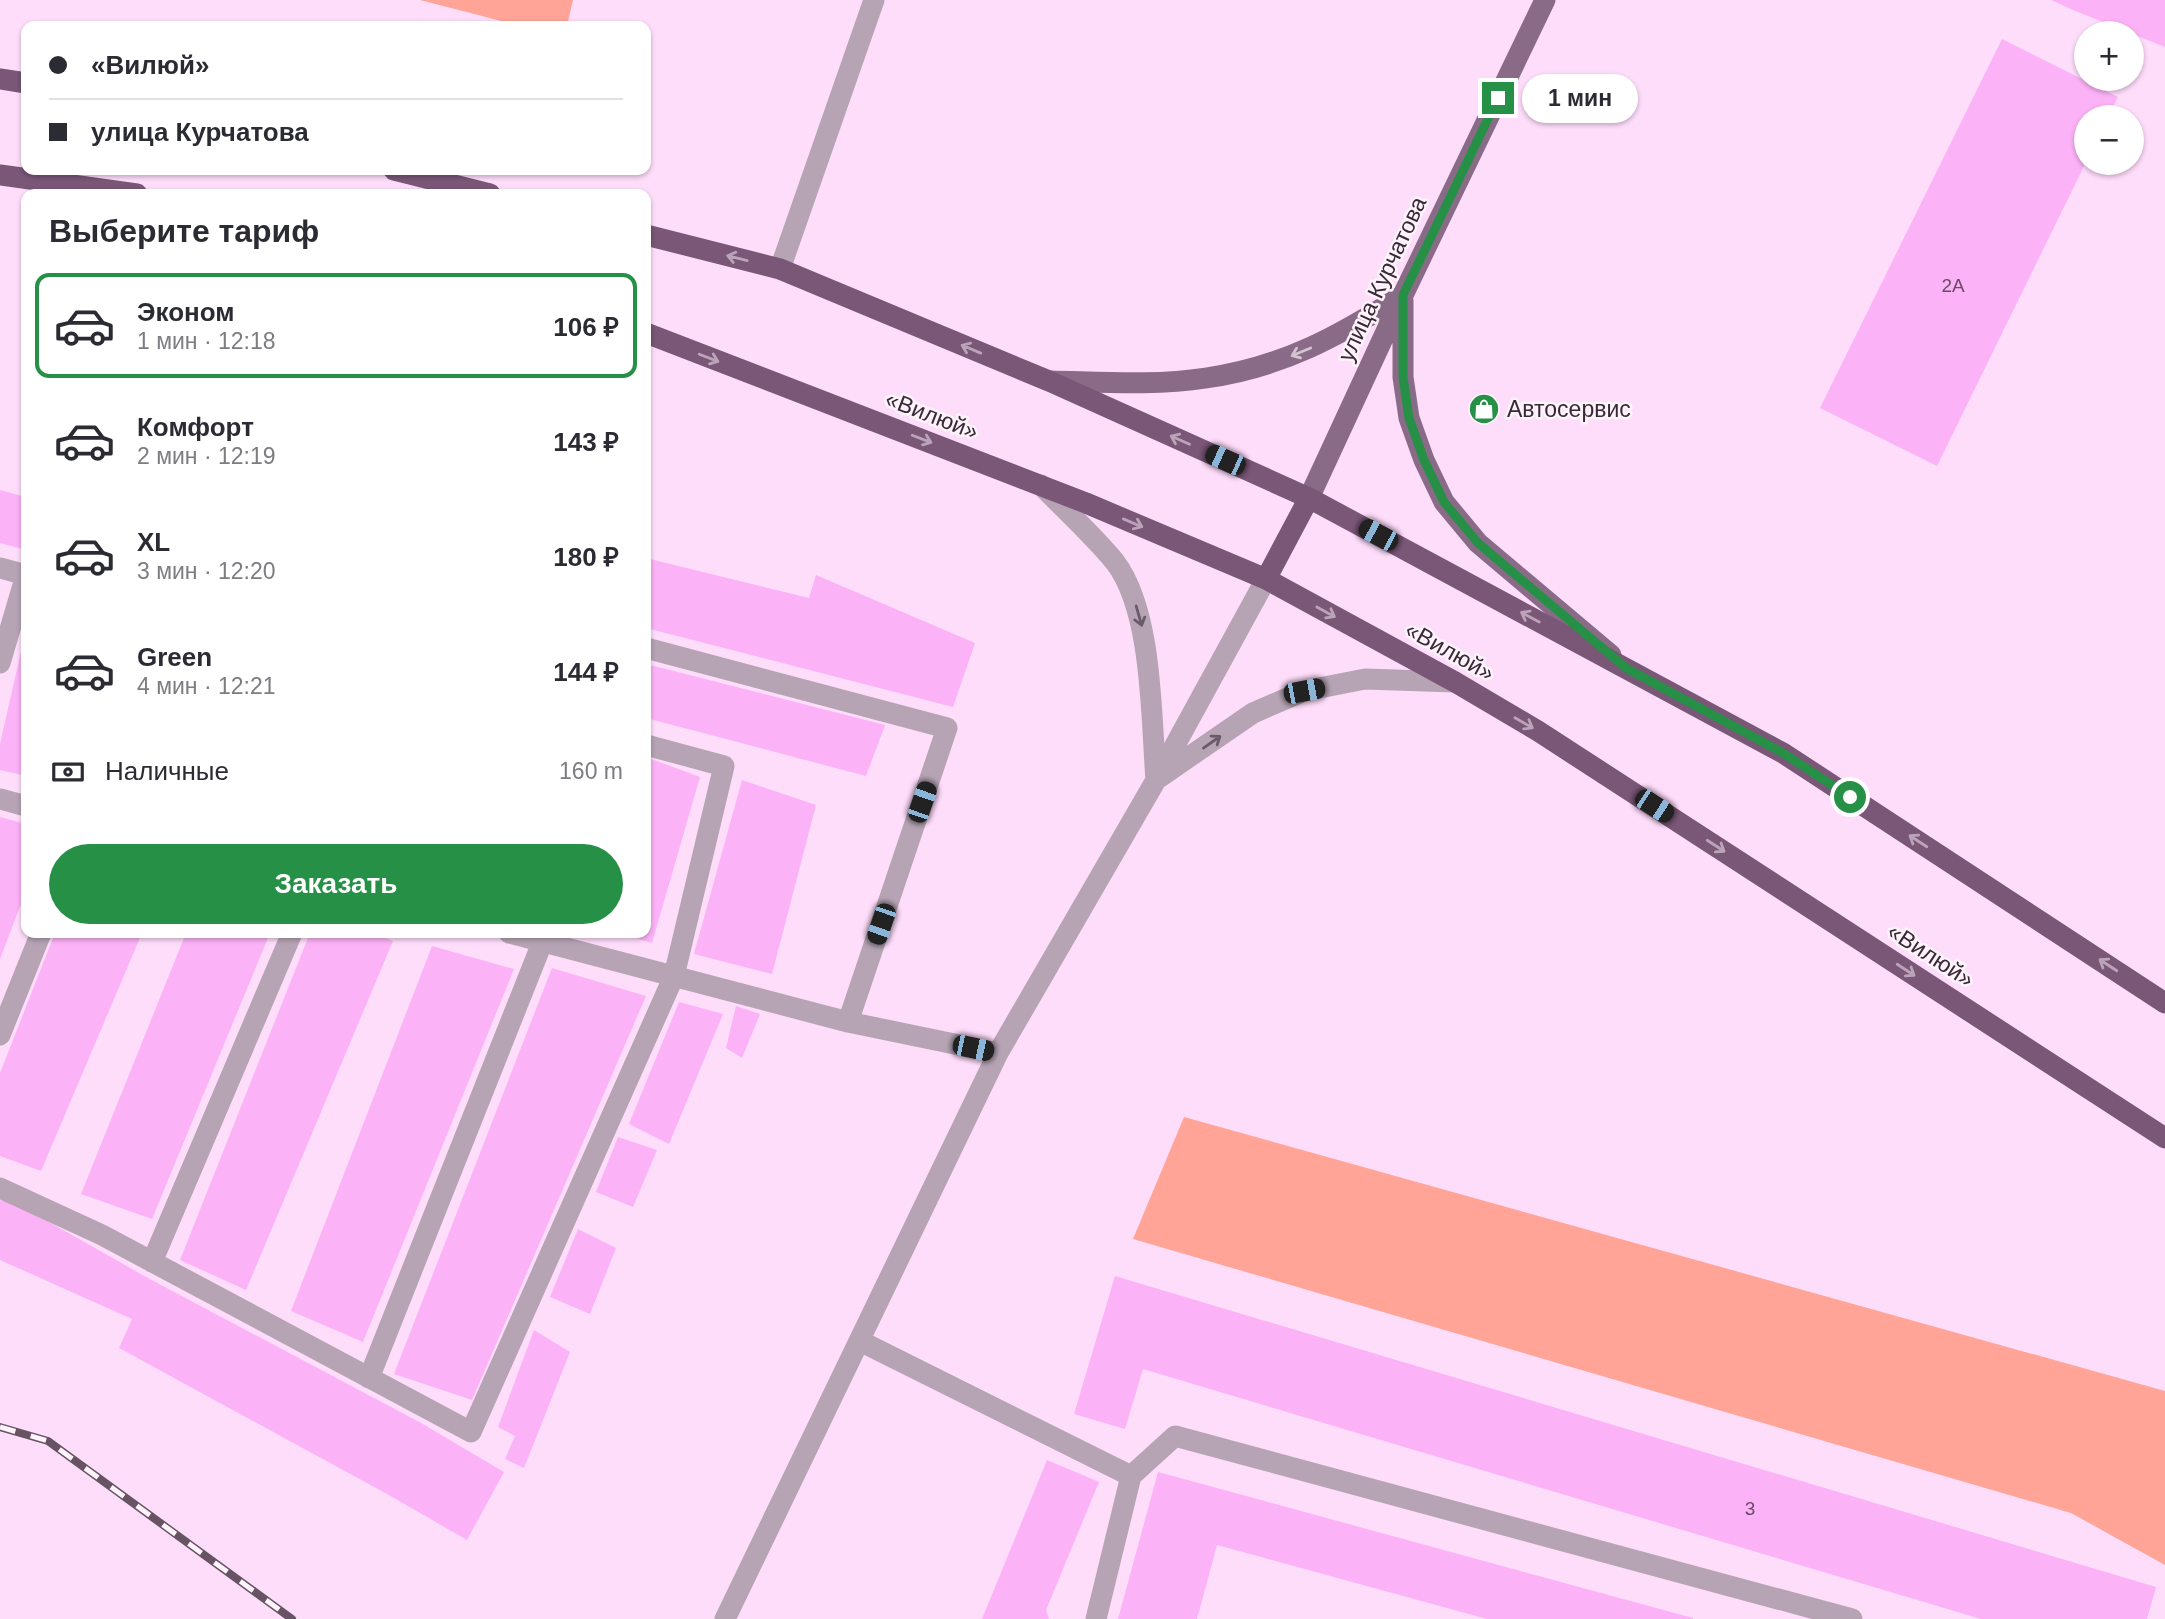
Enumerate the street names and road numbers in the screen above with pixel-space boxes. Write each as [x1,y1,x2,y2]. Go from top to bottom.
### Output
street label: улица Курчатова [1332,192,1432,365]
street label: «Вилюй» [882,385,982,445]
street label: «Вилюй» [1401,616,1499,686]
street label: «Вилюй» [1883,918,1979,992]

